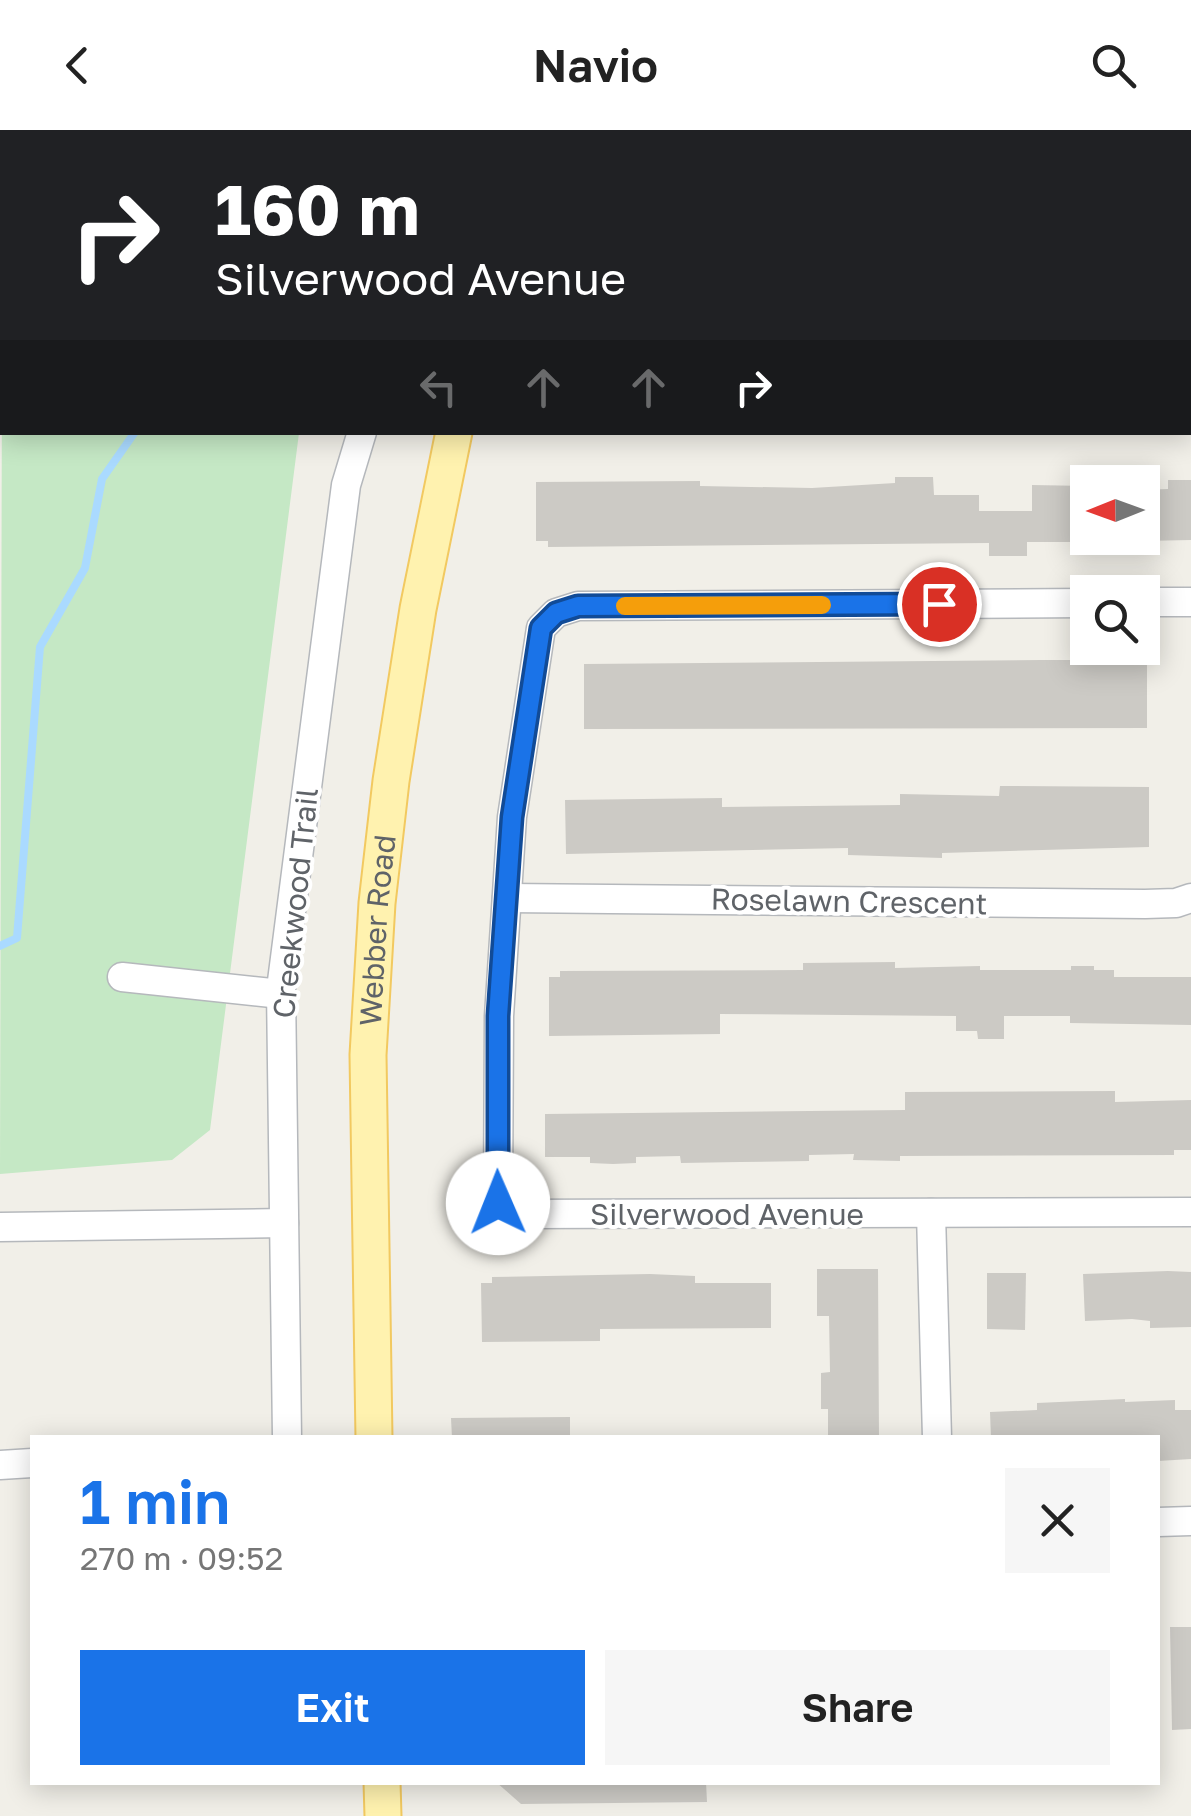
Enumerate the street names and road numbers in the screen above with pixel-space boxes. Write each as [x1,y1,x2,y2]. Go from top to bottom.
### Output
street label: Creekwood Trail [265,786,325,1020]
street label: Webber Road [352,833,403,1027]
street label: Roselawn Crescent [710,881,988,921]
street label: Silverwood Avenue [590,1196,864,1232]

